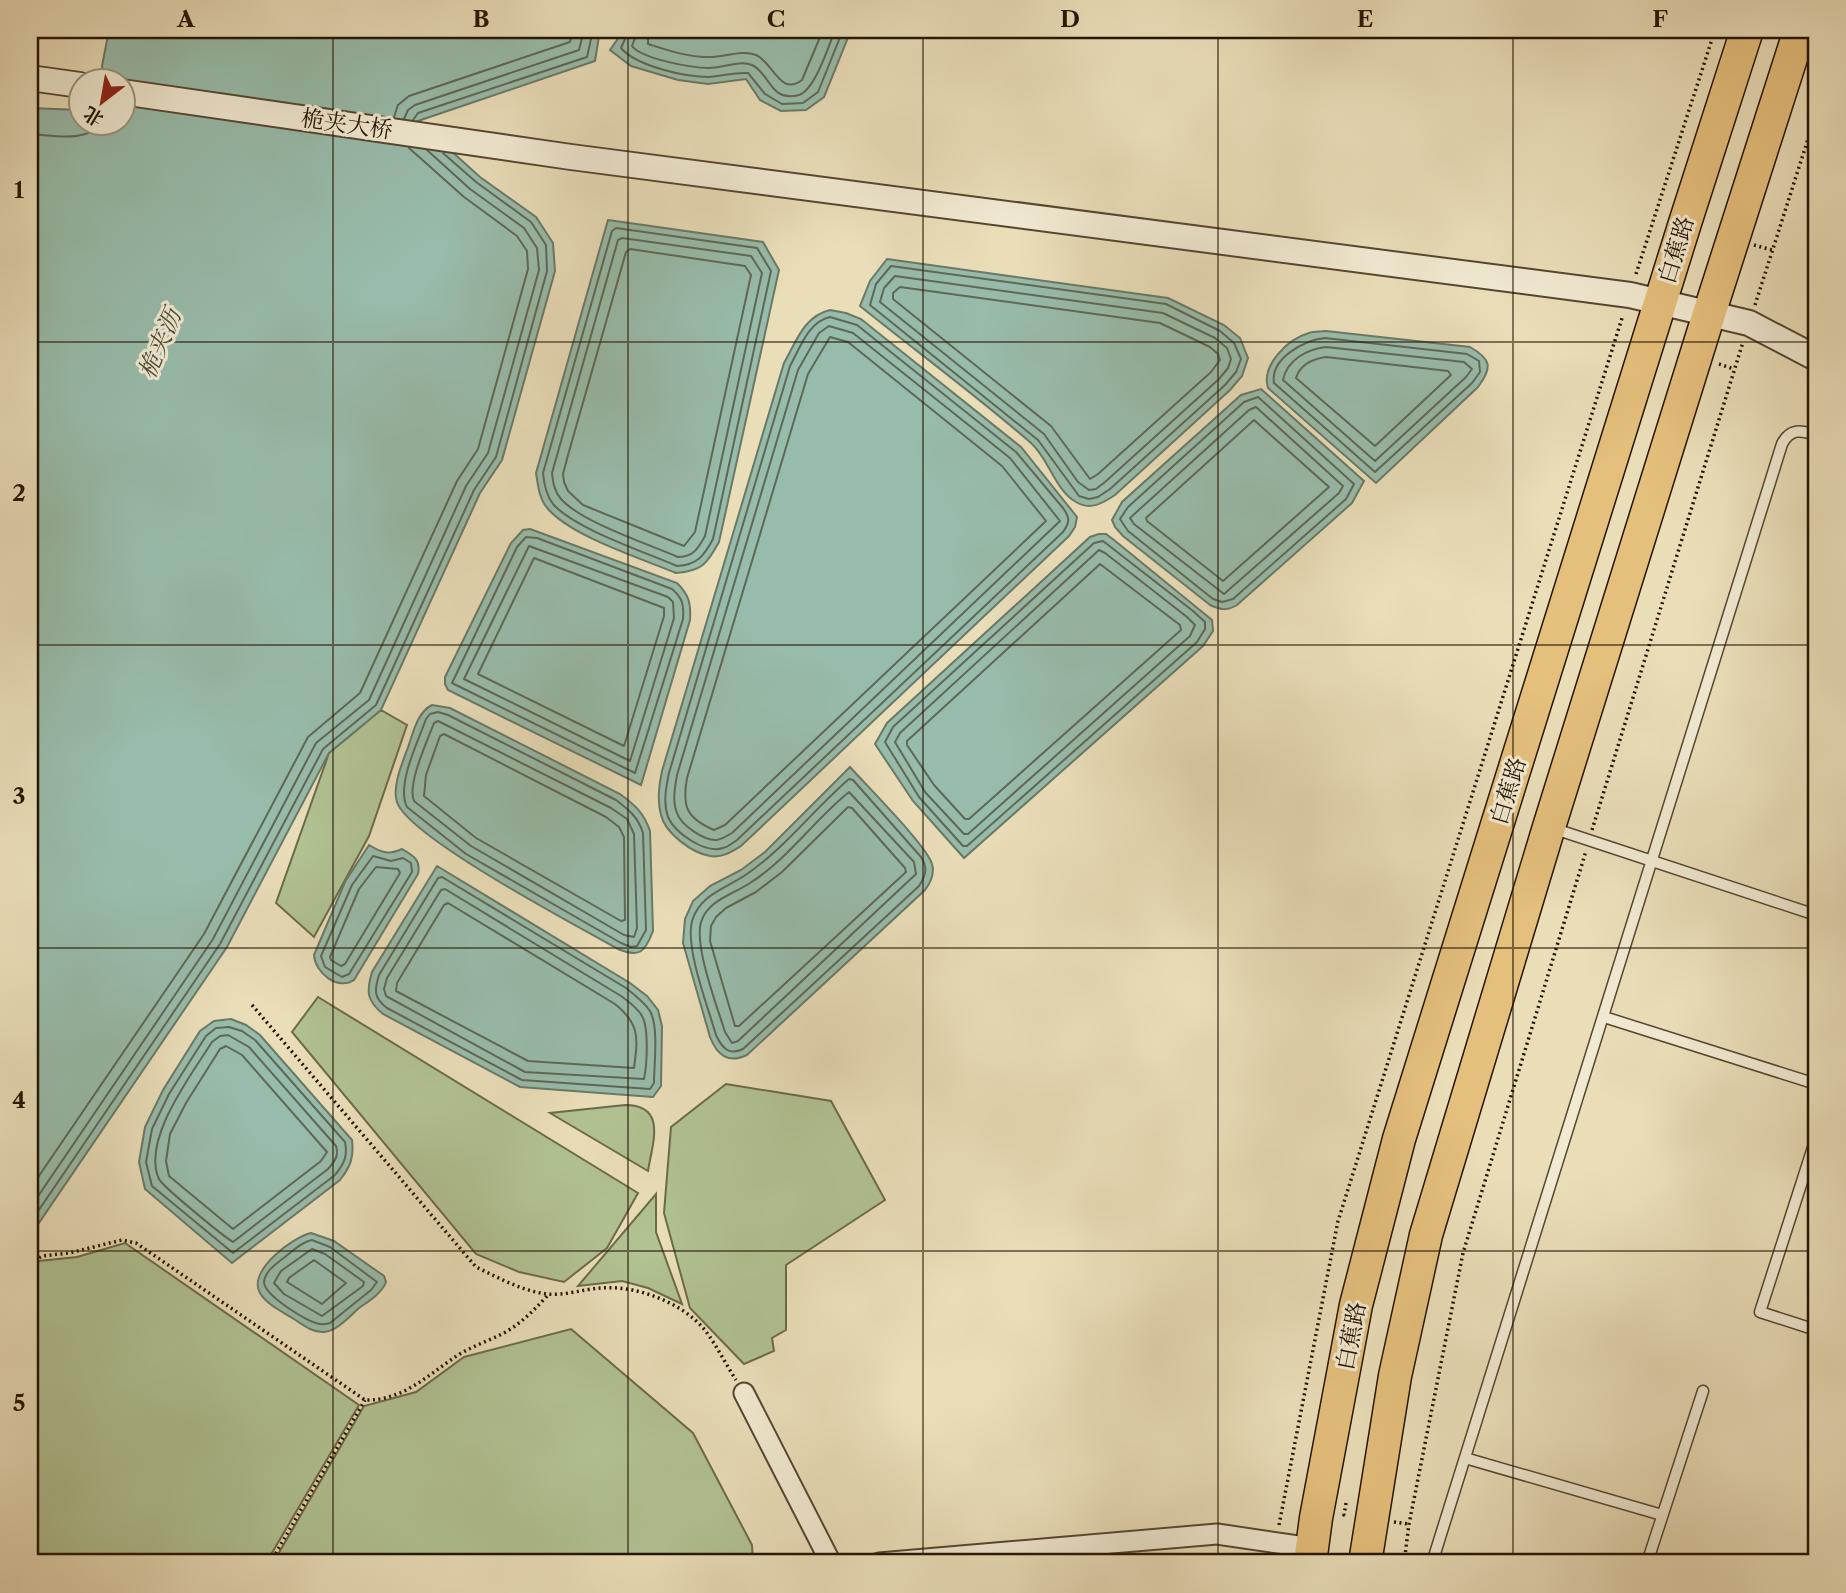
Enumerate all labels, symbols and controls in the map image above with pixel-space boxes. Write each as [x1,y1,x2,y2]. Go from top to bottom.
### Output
text: A [176,5,196,33]
text: B [472,5,490,33]
text: C [767,5,785,33]
text: D [1060,5,1080,33]
text: E [1357,5,1373,33]
text: F [1652,5,1668,33]
north arrow [66,66,136,136]
text: 北 [79,101,108,131]
street label: 桅夹大桥 [299,104,395,144]
text: 1 [14,176,25,204]
street label: 白蕉路 [1653,213,1699,287]
water label: 桅夹沥 [132,301,189,383]
text: 2 [12,479,26,507]
street label: 白蕉路 [1485,754,1531,828]
text: 3 [13,782,26,810]
text: 4 [12,1086,26,1114]
street label: 白蕉路 [1331,1299,1371,1373]
text: 5 [13,1389,25,1417]

